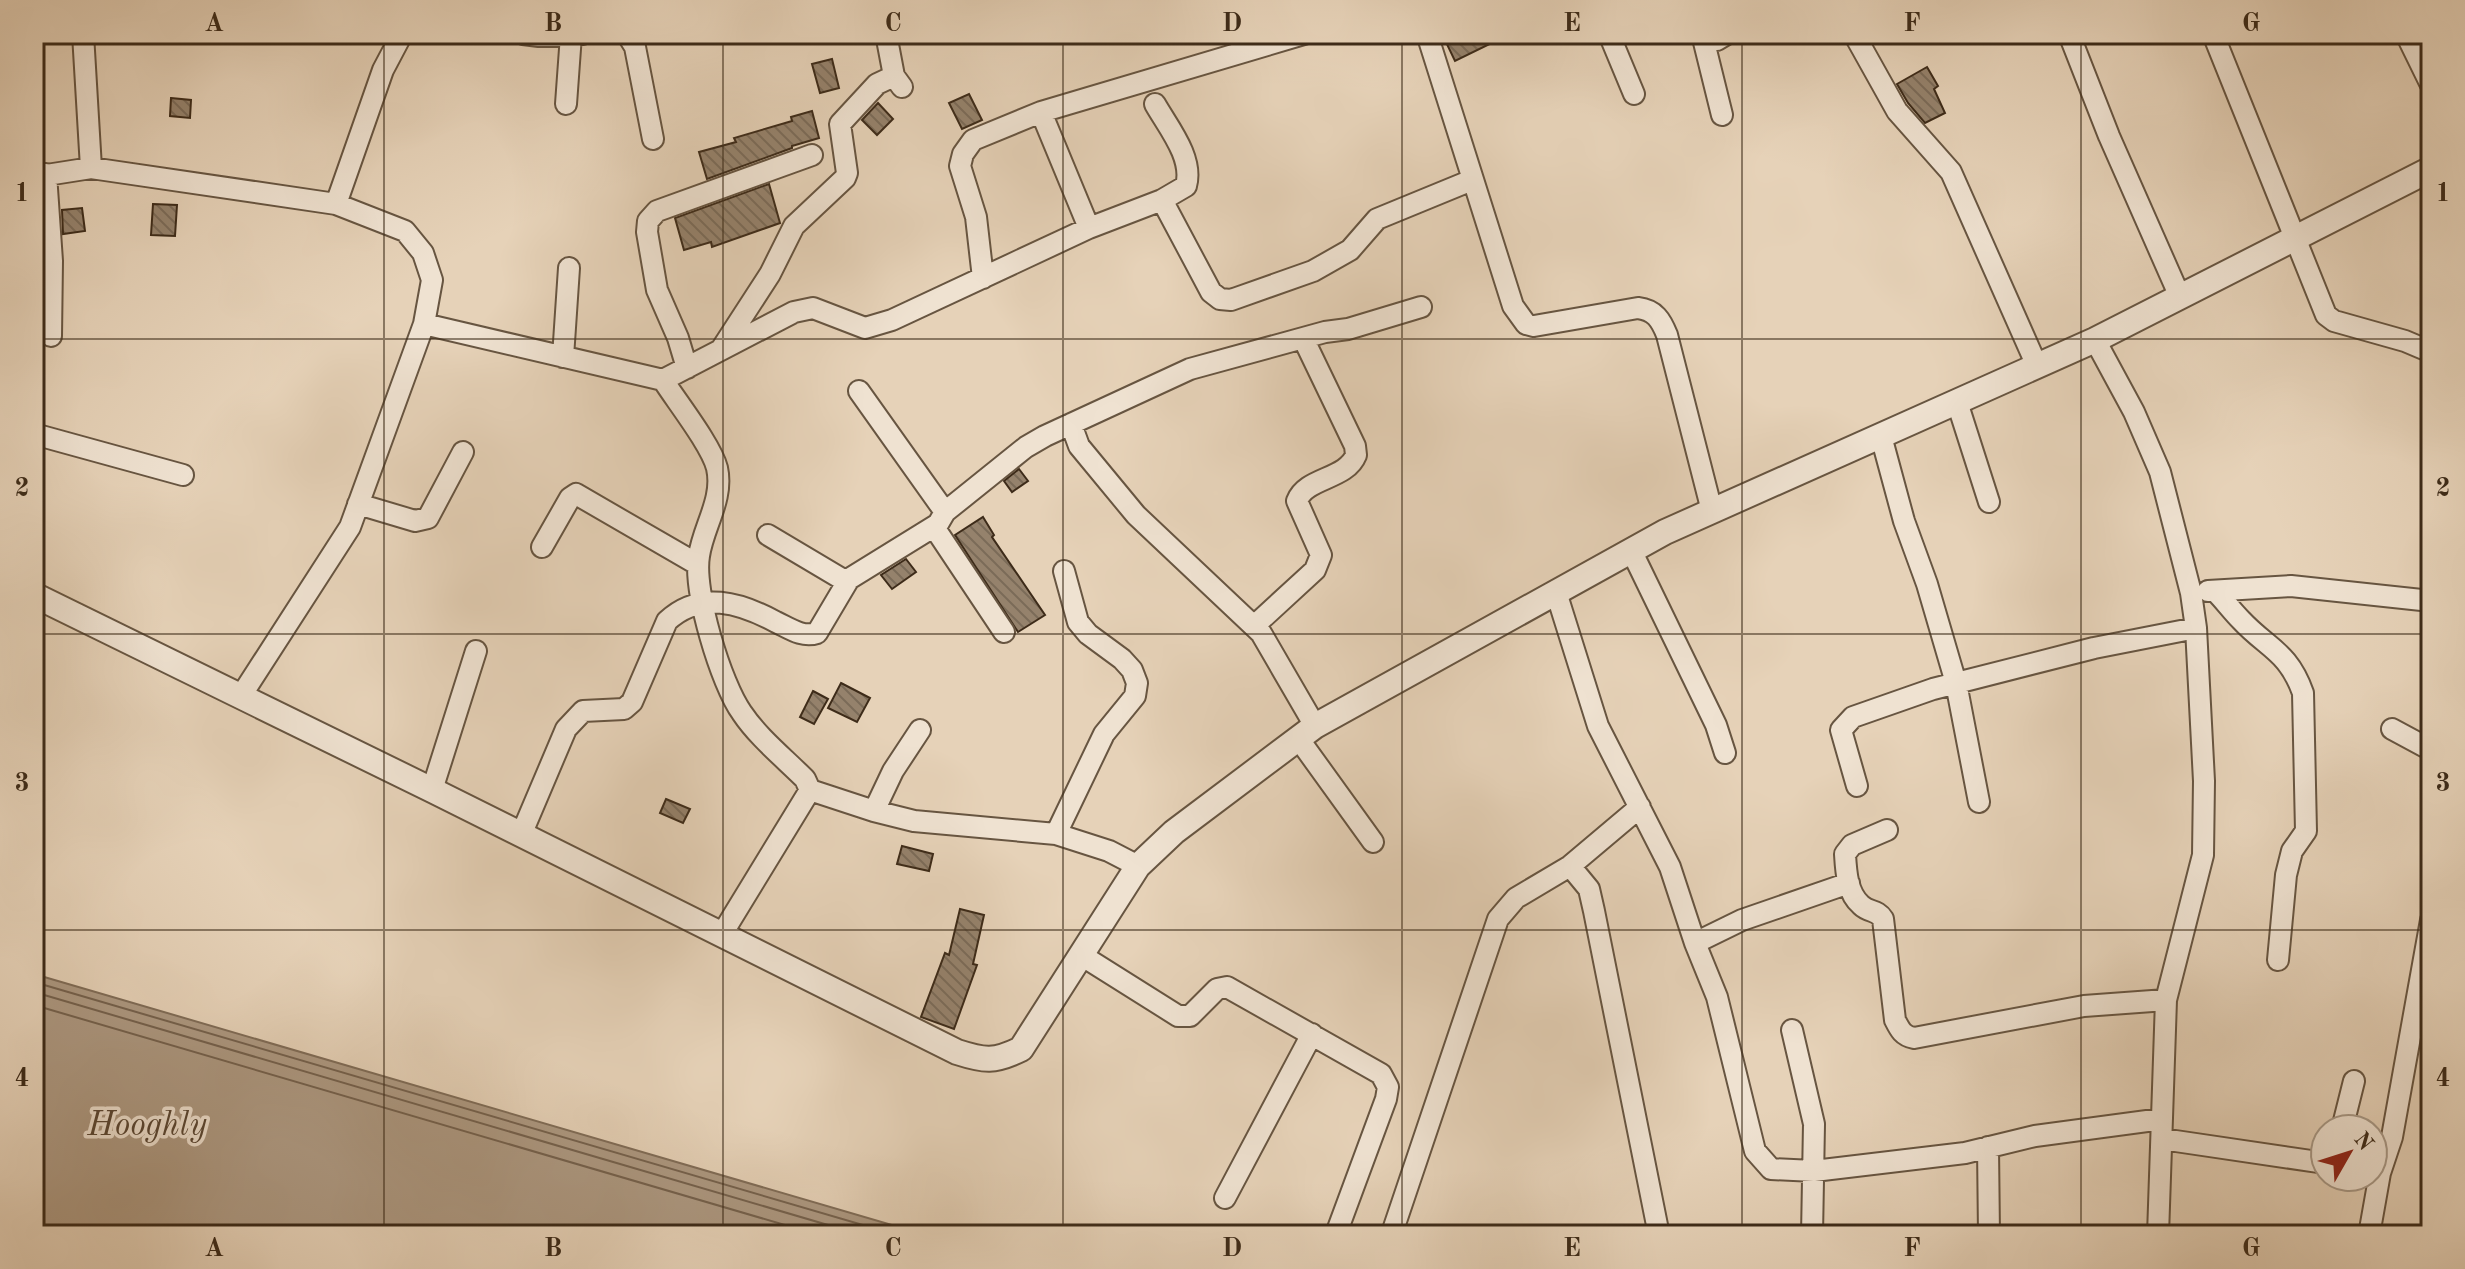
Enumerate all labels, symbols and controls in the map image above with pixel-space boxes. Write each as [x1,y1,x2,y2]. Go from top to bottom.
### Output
text: A [204,11,224,37]
text: B [544,11,562,37]
text: C [884,11,902,37]
text: D [1222,11,1242,37]
text: E [1563,11,1581,37]
text: F [1903,11,1921,37]
text: G [2242,11,2260,37]
text: 1 [14,181,30,207]
text: 1 [2435,181,2451,207]
text: 2 [14,476,30,502]
text: 2 [2435,476,2451,502]
text: 3 [14,771,30,797]
text: 3 [2435,771,2451,797]
text: 4 [14,1066,30,1092]
text: 4 [2435,1066,2451,1092]
water label: Hooghly [86,1109,207,1143]
north arrow [2309,1113,2389,1193]
text: N [2349,1128,2377,1155]
text: A [204,1236,224,1262]
text: B [544,1236,562,1262]
text: C [884,1236,902,1262]
text: D [1222,1236,1242,1262]
text: E [1563,1236,1581,1262]
text: F [1903,1236,1921,1262]
text: G [2242,1236,2260,1262]

